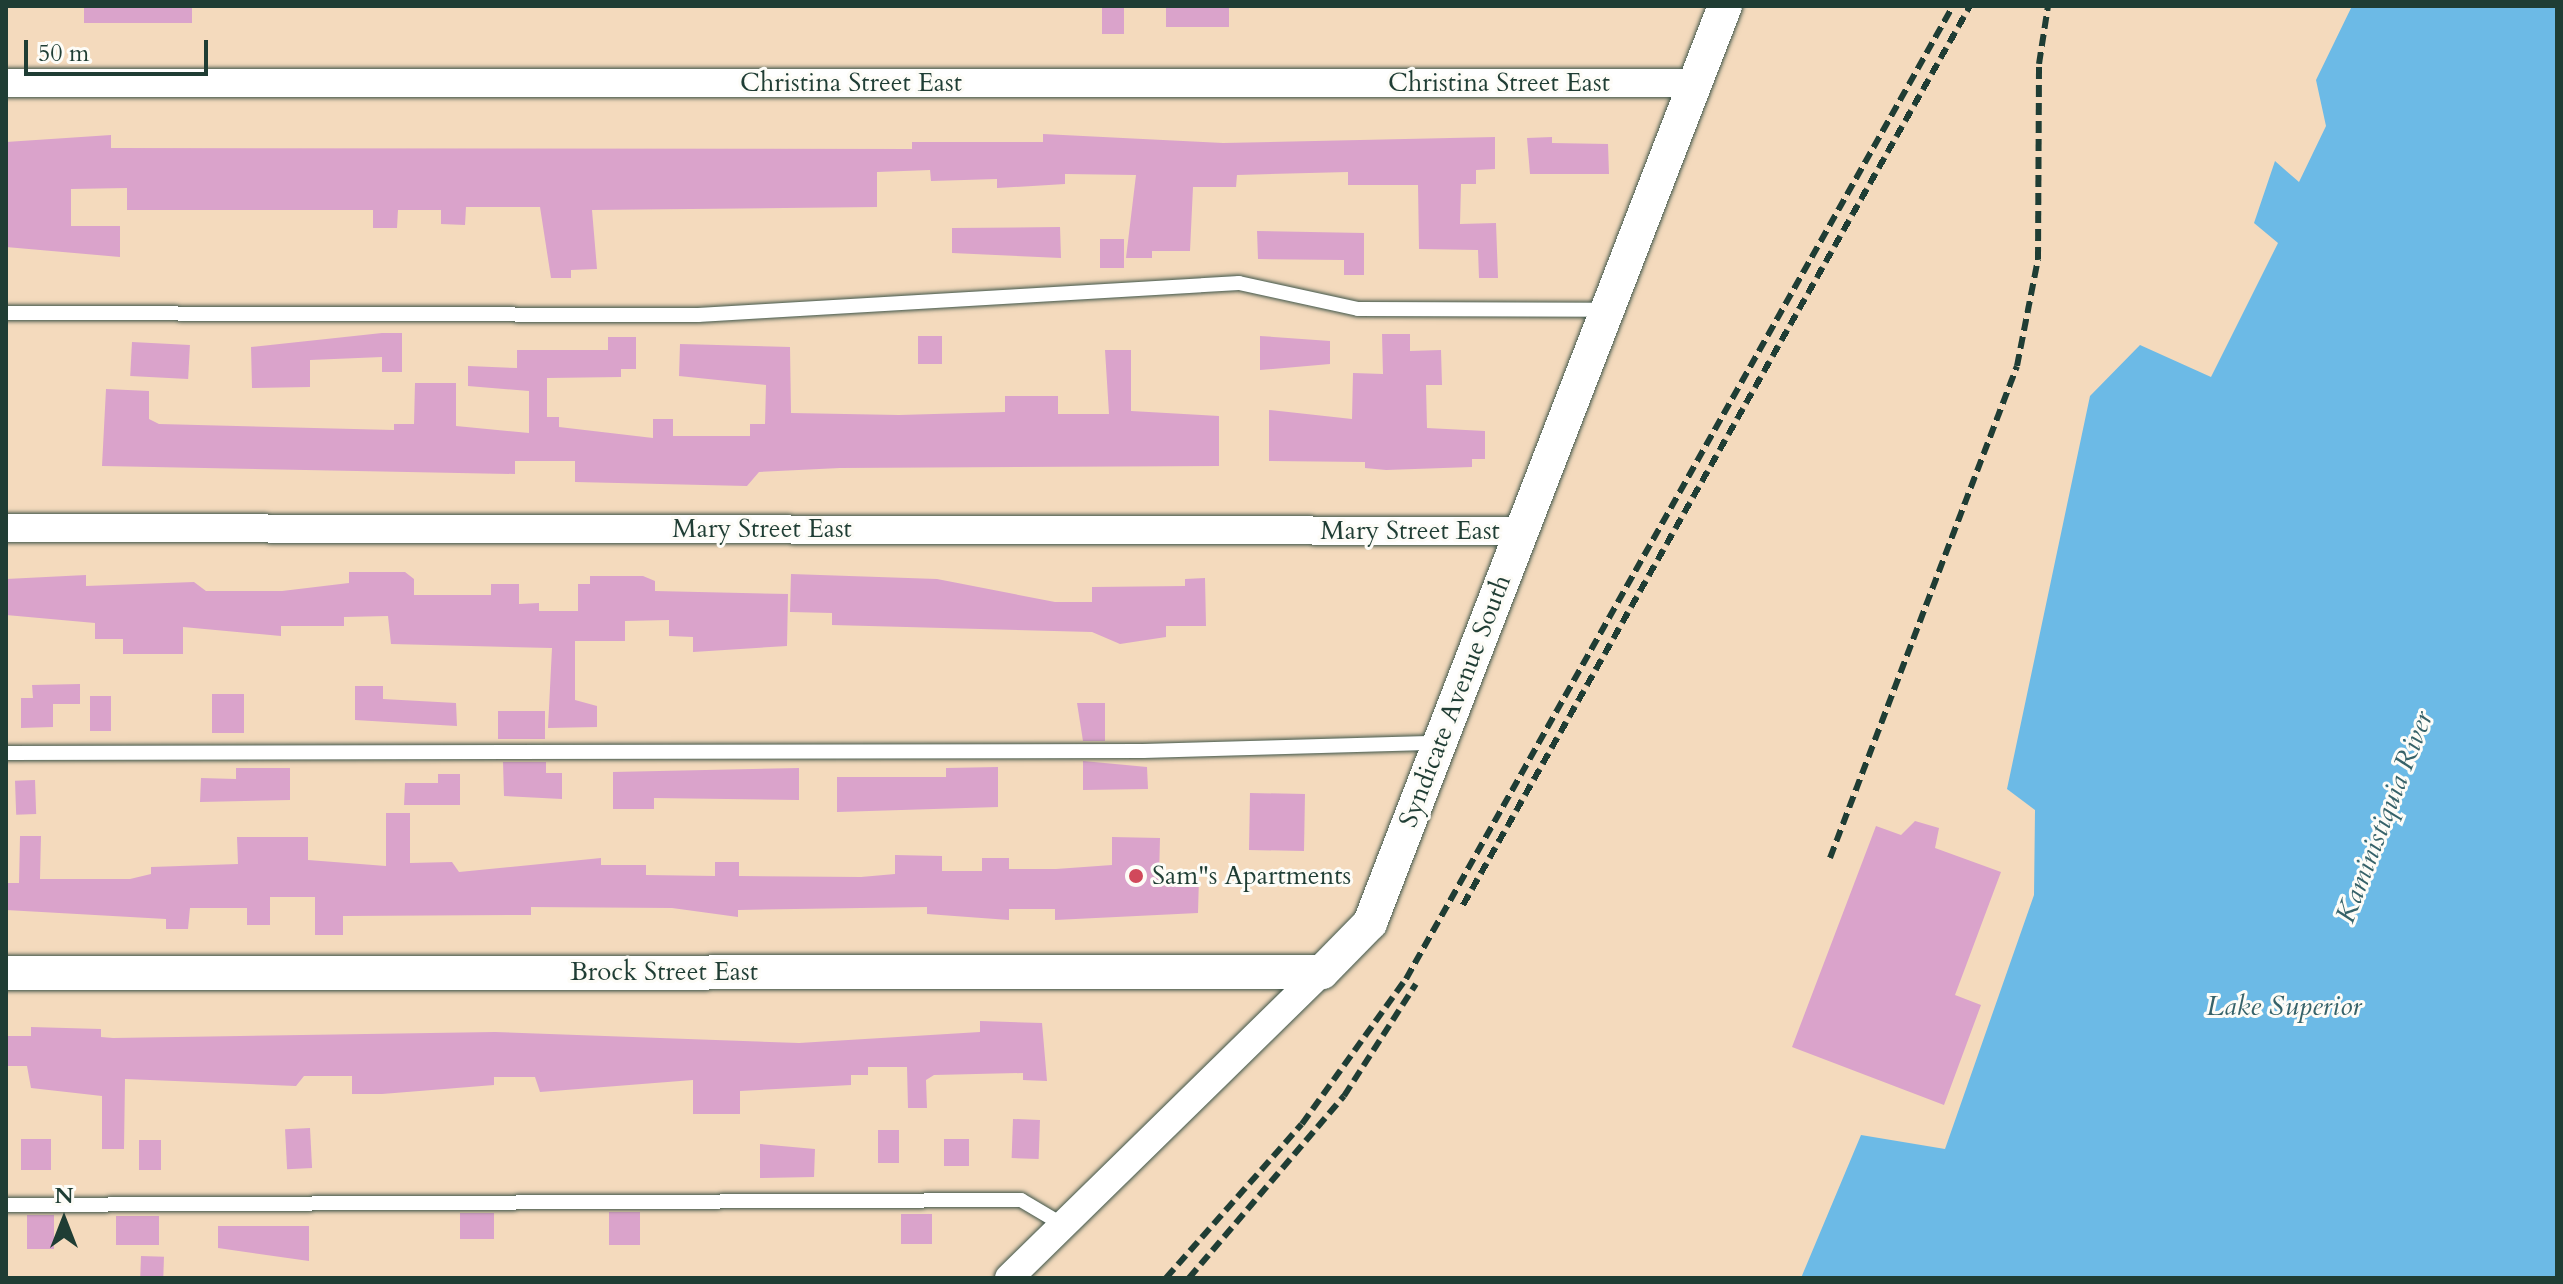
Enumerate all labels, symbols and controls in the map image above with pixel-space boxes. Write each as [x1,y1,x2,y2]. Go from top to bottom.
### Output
scale bar [28,24,212,74]
text: 50 m [38,37,89,70]
street label: Christina Street East [740,67,962,99]
street label: Christina Street East [1388,67,1610,99]
street label: Mary Street East [672,513,852,545]
street label: Mary Street East [1320,515,1500,547]
street label: Syndicate Avenue South [1392,570,1518,832]
water label: Kaministiquia River [2328,706,2440,928]
place label: Sam"s Apartments [1152,860,1351,892]
marker: Sam"s Apartments [1127,867,1145,885]
street label: Brock Street East [570,956,758,988]
water label: Lake Superior [2206,989,2362,1023]
north arrow [24,1180,104,1260]
text: N [54,1181,74,1211]

